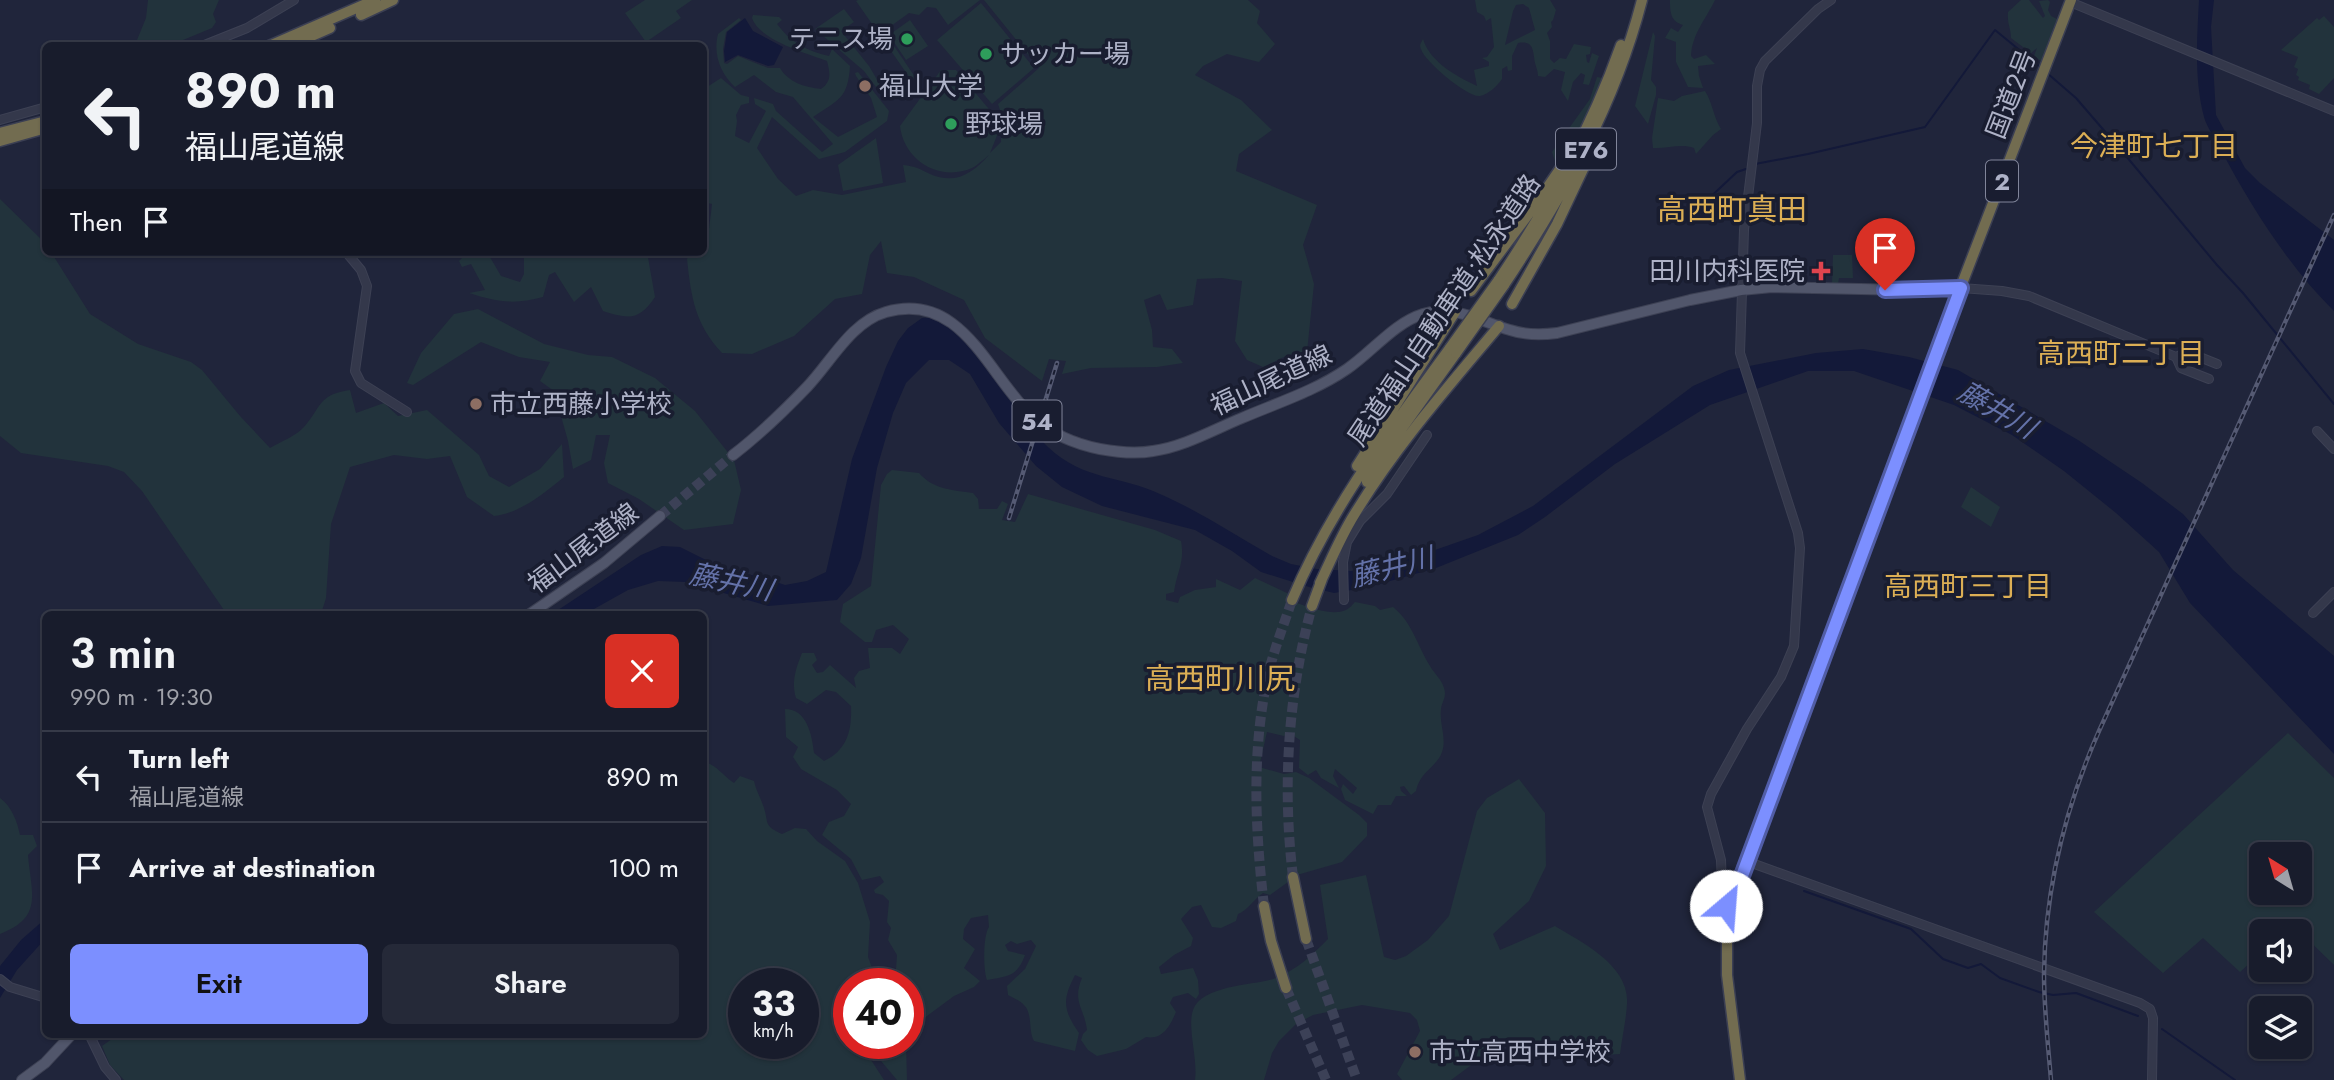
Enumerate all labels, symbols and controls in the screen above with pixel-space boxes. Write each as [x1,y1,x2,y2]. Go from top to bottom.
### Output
place label: テニス場 [789,20,893,58]
marker: テニス場 [899,31,915,47]
place label: サッカー場 [1000,35,1130,73]
street label: 国道2号 [1977,44,2045,144]
marker: サッカー場 [978,46,994,62]
text: 890 m [185,56,336,126]
place label: 福山大学 [879,67,983,105]
icon: left [70,70,161,161]
marker: 福山大学 [857,78,873,94]
place label: 野球場 [965,105,1043,143]
marker: 野球場 [943,116,959,132]
text: 福山尾道線 [185,124,345,170]
district label: 今津町七丁目 [2070,126,2238,167]
road number: E76 [1556,128,1616,169]
road number: 2 [1986,160,2018,202]
street label: 尾道福山自動車道;松永道路 [1339,166,1549,454]
district label: 高西町真田 [1657,188,1807,231]
text: Then [70,203,123,241]
icon: arrive [137,203,175,241]
pin [1855,218,1915,290]
icon: arrive [1866,229,1904,267]
place label: 田川内科医院 [1649,252,1805,290]
marker: 田川内科医院 [1811,261,1831,281]
district label: 高西町二丁目 [2037,333,2205,374]
street label: 福山尾道線 [1204,335,1338,425]
water label: 藤井川 [1950,371,2046,450]
place label: 市立西藤小学校 [490,385,672,423]
marker: 市立西藤小学校 [468,396,484,412]
road number: 54 [1012,400,1062,442]
street label: 福山尾道線 [520,494,646,602]
water label: 藤井川 [1346,536,1441,597]
water label: 藤井川 [686,553,779,611]
district label: 高西町三丁目 [1884,566,2052,607]
text: 3 min [70,623,176,684]
button: close [605,634,679,708]
district label: 高西町川尻 [1145,657,1295,700]
text: 990 m · 19:30 [70,680,213,714]
text: Turn left [129,740,229,778]
icon: left [70,758,108,796]
text: 890 m [606,758,679,796]
text: 福山尾道線 [129,780,244,814]
north arrow [2249,842,2312,905]
map controls [2249,842,2312,1059]
icon: arrive [70,849,108,887]
text: Arrive at destination [129,849,376,887]
text: 100 m [608,849,679,887]
position arrow [1689,869,1763,943]
button: sound [2249,919,2312,982]
button: Exit [70,944,368,1024]
button: Share [382,944,679,1024]
speed limit sign: 40 [833,968,924,1059]
text: 33 [752,979,795,1029]
button: layers [2249,996,2312,1059]
text: km/h [753,1018,794,1044]
place label: 市立高西中学校 [1429,1033,1611,1071]
marker: 市立高西中学校 [1407,1044,1423,1060]

